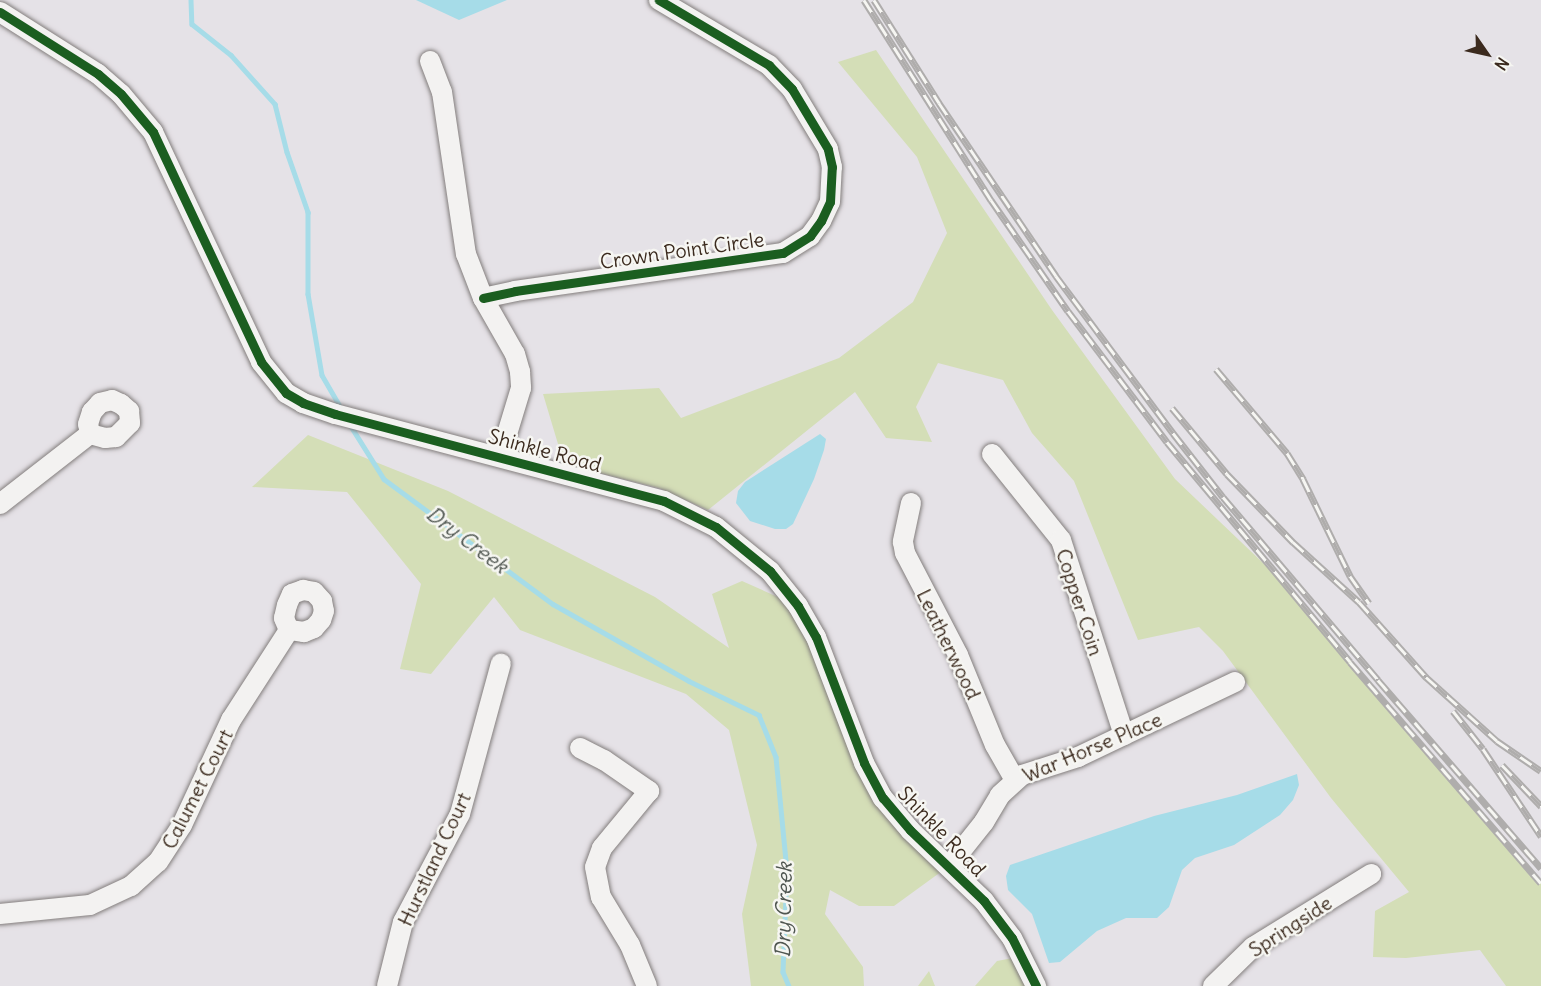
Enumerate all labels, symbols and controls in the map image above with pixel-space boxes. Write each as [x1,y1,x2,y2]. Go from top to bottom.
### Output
north arrow [1457,24,1517,84]
text: N [1491,54,1513,74]
street label: Crown Point Circle [598,227,766,273]
street label: Shinkle Road [486,423,604,477]
water label: Dry Creek [421,501,513,579]
street label: Copper Coin [1051,546,1109,658]
street label: Leatherwood [912,585,986,703]
street label: War Horse Place [1019,707,1165,787]
street label: Calumet Court [157,725,237,853]
street label: Shinkle Road [893,781,991,881]
street label: Hurstland Court [393,788,475,930]
water label: Dry Creek [771,862,797,958]
street label: Springside [1244,890,1336,962]

